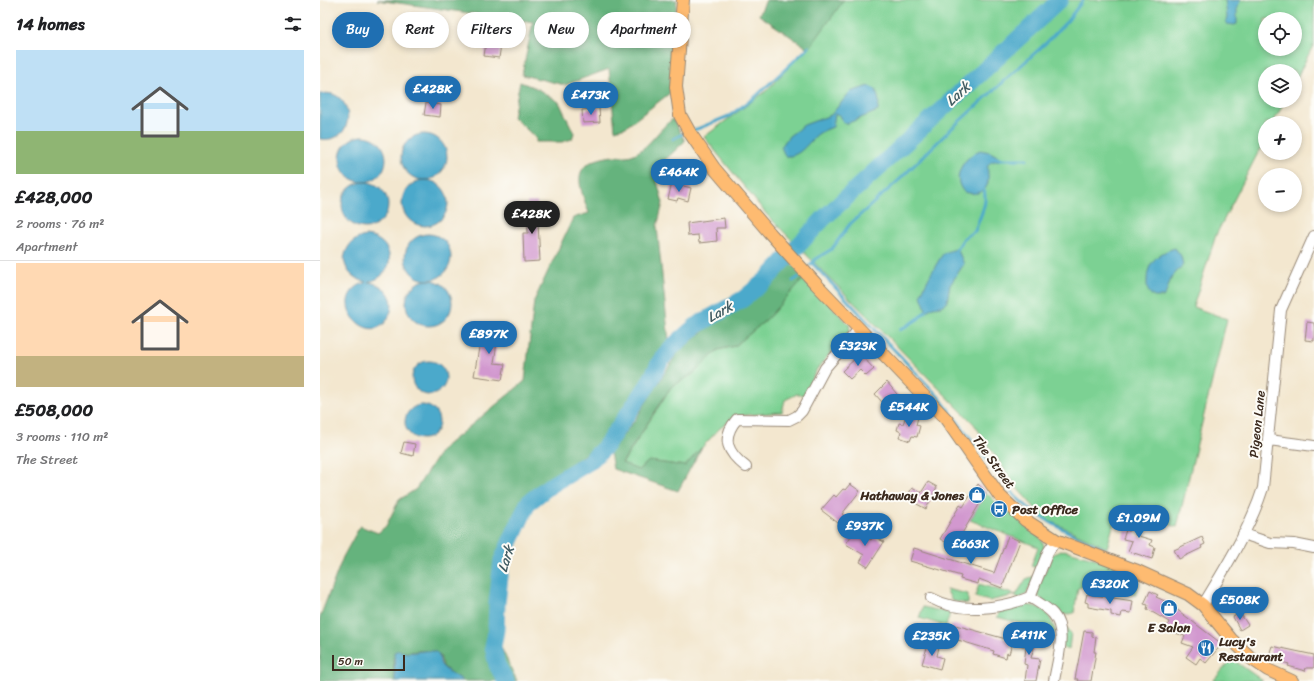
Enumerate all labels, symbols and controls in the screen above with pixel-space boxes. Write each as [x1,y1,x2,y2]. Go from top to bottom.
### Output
text: 14 homes [16,9,85,39]
chip: Buy [332,12,384,48]
chip: Rent [392,12,449,48]
chip: Filters [457,12,526,48]
chip: New [534,12,589,48]
chip: Apartment [597,12,691,48]
map controls [1258,12,1302,212]
button: locate [1258,12,1302,56]
icon: filters [282,13,304,35]
button: layers [1258,64,1302,108]
water label: Lark [940,75,977,112]
icon: home [124,76,196,148]
pin: £428K [405,76,461,110]
text: £428K [414,77,452,100]
pin: £473K [563,82,619,116]
text: £473K [572,83,610,106]
button: + [1258,116,1302,160]
pin: £464K [651,159,707,193]
text: £464K [660,160,698,183]
button: − [1258,168,1302,212]
text: £428,000 [16,182,93,212]
pin: £428K [504,201,560,235]
text: £428K [513,202,551,225]
text: 2 rooms · 76 m² [16,212,104,235]
text: Apartment [16,235,77,258]
icon: home [124,289,196,361]
water label: Lark [702,294,739,329]
pin: £897K [461,321,517,355]
text: £897K [470,322,508,345]
pin: £323K [830,333,886,367]
text: £323K [840,334,876,357]
street label: Pigeon Lane [1242,389,1272,459]
pin: £544K [881,394,937,428]
text: £508,000 [16,395,93,425]
text: £544K [890,395,929,418]
text: 3 rooms · 110 m² [16,425,108,448]
street label: The Street [967,430,1022,494]
text: The Street [16,448,78,471]
place label: Hathaway & Jones [859,484,965,507]
shop icon: Hathaway & Jones [967,485,987,505]
place label: Post Office [1012,498,1079,521]
bus stop icon: Post Office [989,499,1009,519]
pin: £1.09M [1106,505,1172,539]
text: £1.09M [1117,506,1161,529]
pin: £937K [837,513,893,547]
text: £937K [846,514,884,537]
pin: £663K [943,531,999,565]
text: £663K [953,532,989,555]
water label: Lark [490,541,522,575]
pin: £320K [1082,571,1138,605]
text: £320K [1091,572,1129,595]
pin: £508K [1212,587,1268,621]
text: £508K [1221,588,1259,611]
shop icon: E Salon [1159,598,1179,618]
place label: E Salon [1148,616,1191,639]
pin: £411K [1001,622,1057,656]
pin: £235K [904,623,960,657]
text: £411K [1012,623,1046,646]
text: £235K [913,624,951,647]
place label: Lucy's Restaurant [1218,630,1284,668]
restaurant icon: Lucy's Restaurant [1196,638,1216,658]
text: 50 m [338,652,363,671]
scale bar [332,653,405,672]

